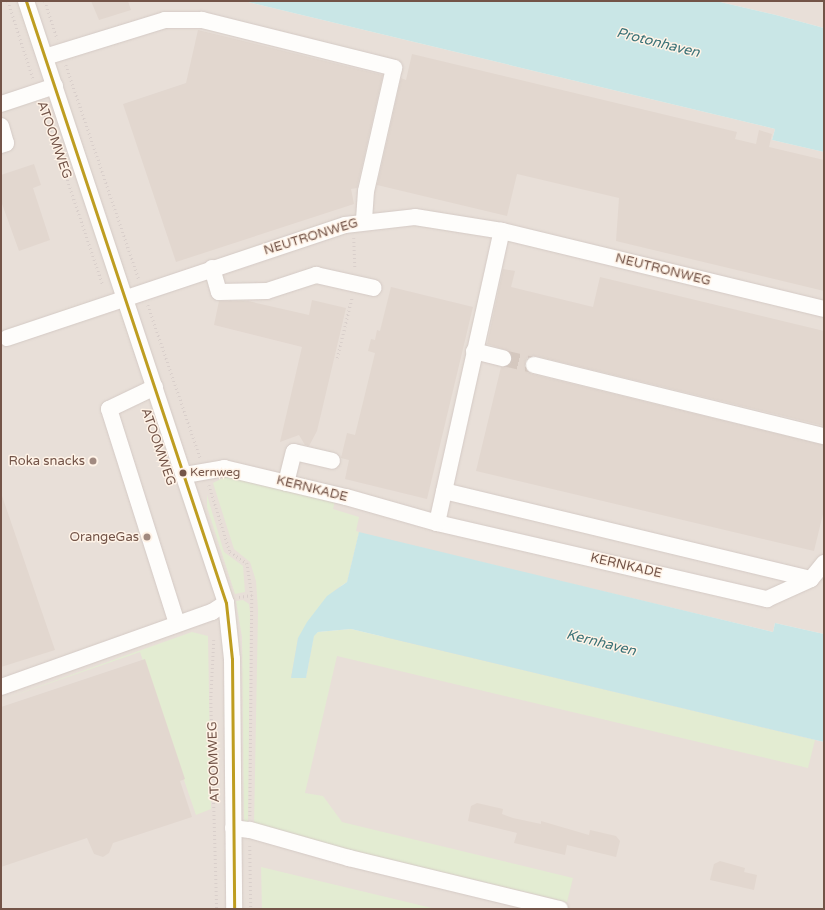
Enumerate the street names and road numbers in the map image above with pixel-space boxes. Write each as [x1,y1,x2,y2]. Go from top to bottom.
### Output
street label: ATOOMWEG [33,99,75,181]
street label: NEUTRONWEG [262,215,360,259]
street label: NEUTRONWEG [614,251,712,289]
street label: ATOOMWEG [137,406,179,488]
street label: KERNKADE [275,473,349,505]
street label: KERNKADE [589,550,663,582]
street label: ATOOMWEG [205,721,223,803]

